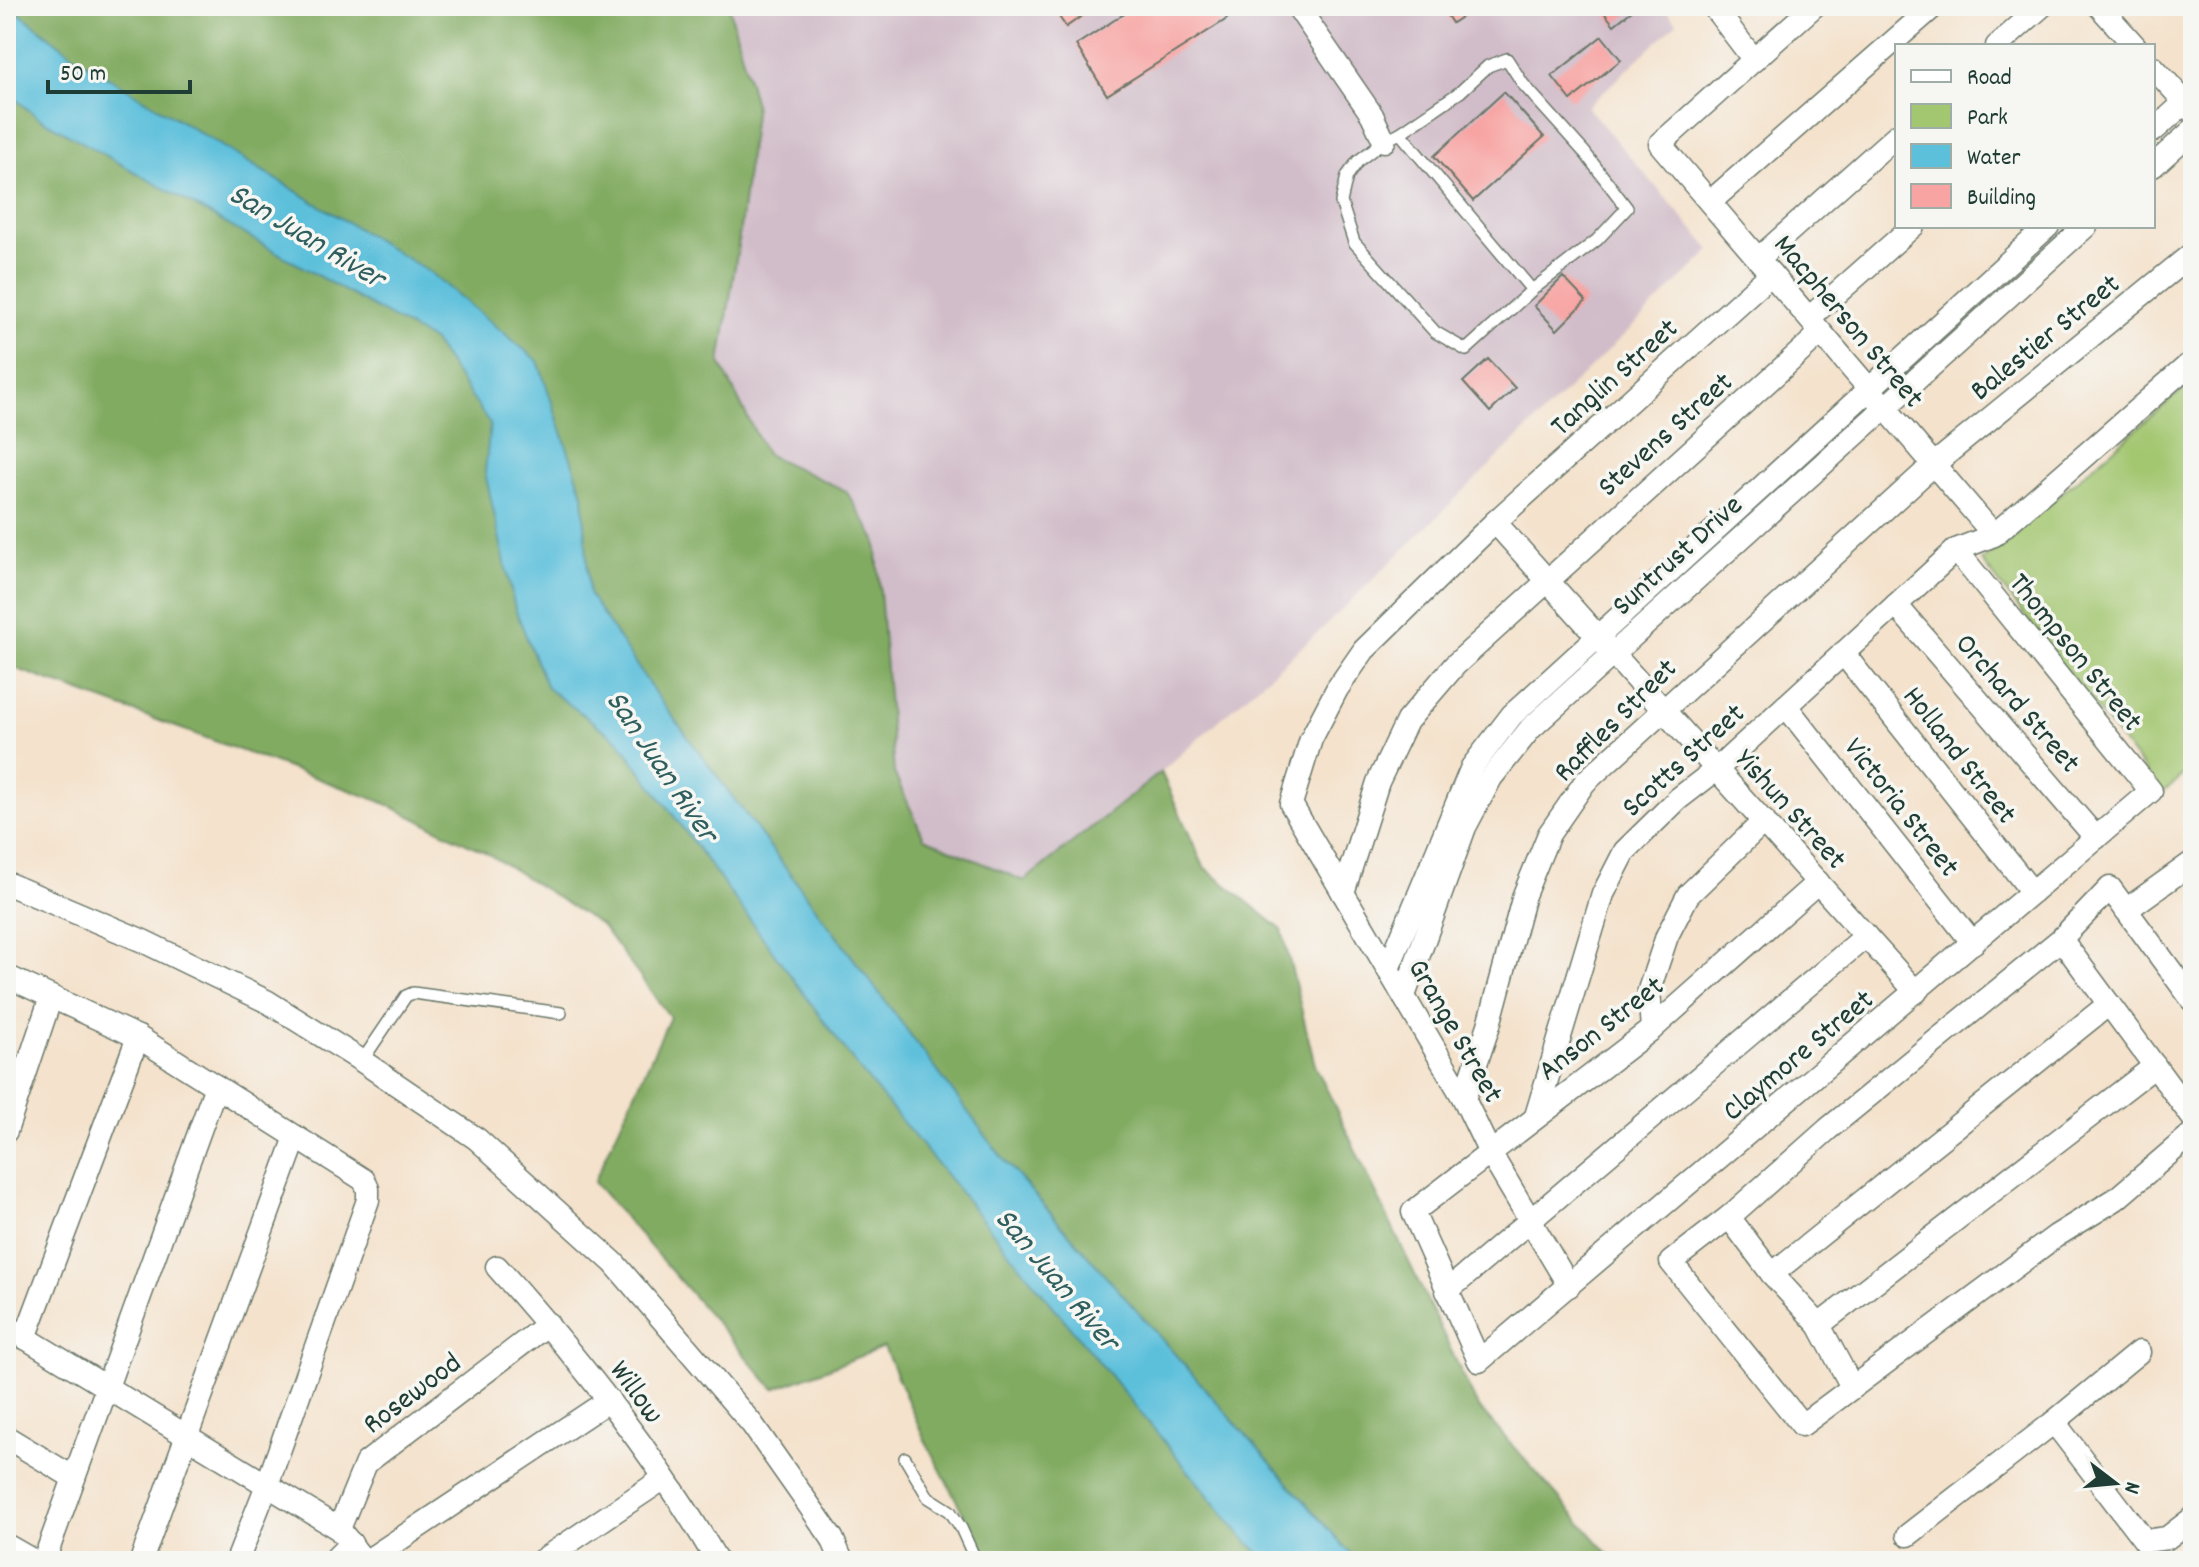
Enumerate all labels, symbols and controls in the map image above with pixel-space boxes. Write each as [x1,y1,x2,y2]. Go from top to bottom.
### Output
scale bar [48,44,190,94]
legend [1895,44,2155,228]
text: 50 m [60,58,106,92]
text: Road [1967,62,2012,96]
text: Park [1967,102,2008,136]
text: Water [1967,142,2020,176]
water label: San Juan River [219,174,395,305]
text: Building [1967,182,2036,216]
street label: Macpherson Street [1761,227,1932,419]
street label: Balestier Street [1963,266,2131,413]
street label: Tanglin Street [1542,310,1690,449]
street label: Stevens Street [1590,364,1744,509]
street label: Suntrust Drive [1604,487,1754,628]
street label: Thompson Street [1996,565,2151,742]
street label: Orchard Street [1943,625,2089,784]
street label: Raffles Street [1545,650,1689,794]
street label: Holland Street [1890,679,2025,835]
water label: San Juan River [592,683,729,856]
street label: Scotts Street [1614,695,1756,830]
street label: Victoria Street [1831,730,1968,888]
street label: Yishun Street [1723,741,1855,881]
street label: Grange Street [1394,952,1512,1112]
street label: Anson Street [1530,967,1675,1094]
street label: Claymore Street [1715,981,1885,1134]
water label: San Juan River [981,1200,1131,1365]
street label: Rosewood [355,1344,472,1447]
street label: Willow [596,1353,672,1434]
north arrow [2075,1443,2155,1523]
text: N [2114,1478,2147,1497]

